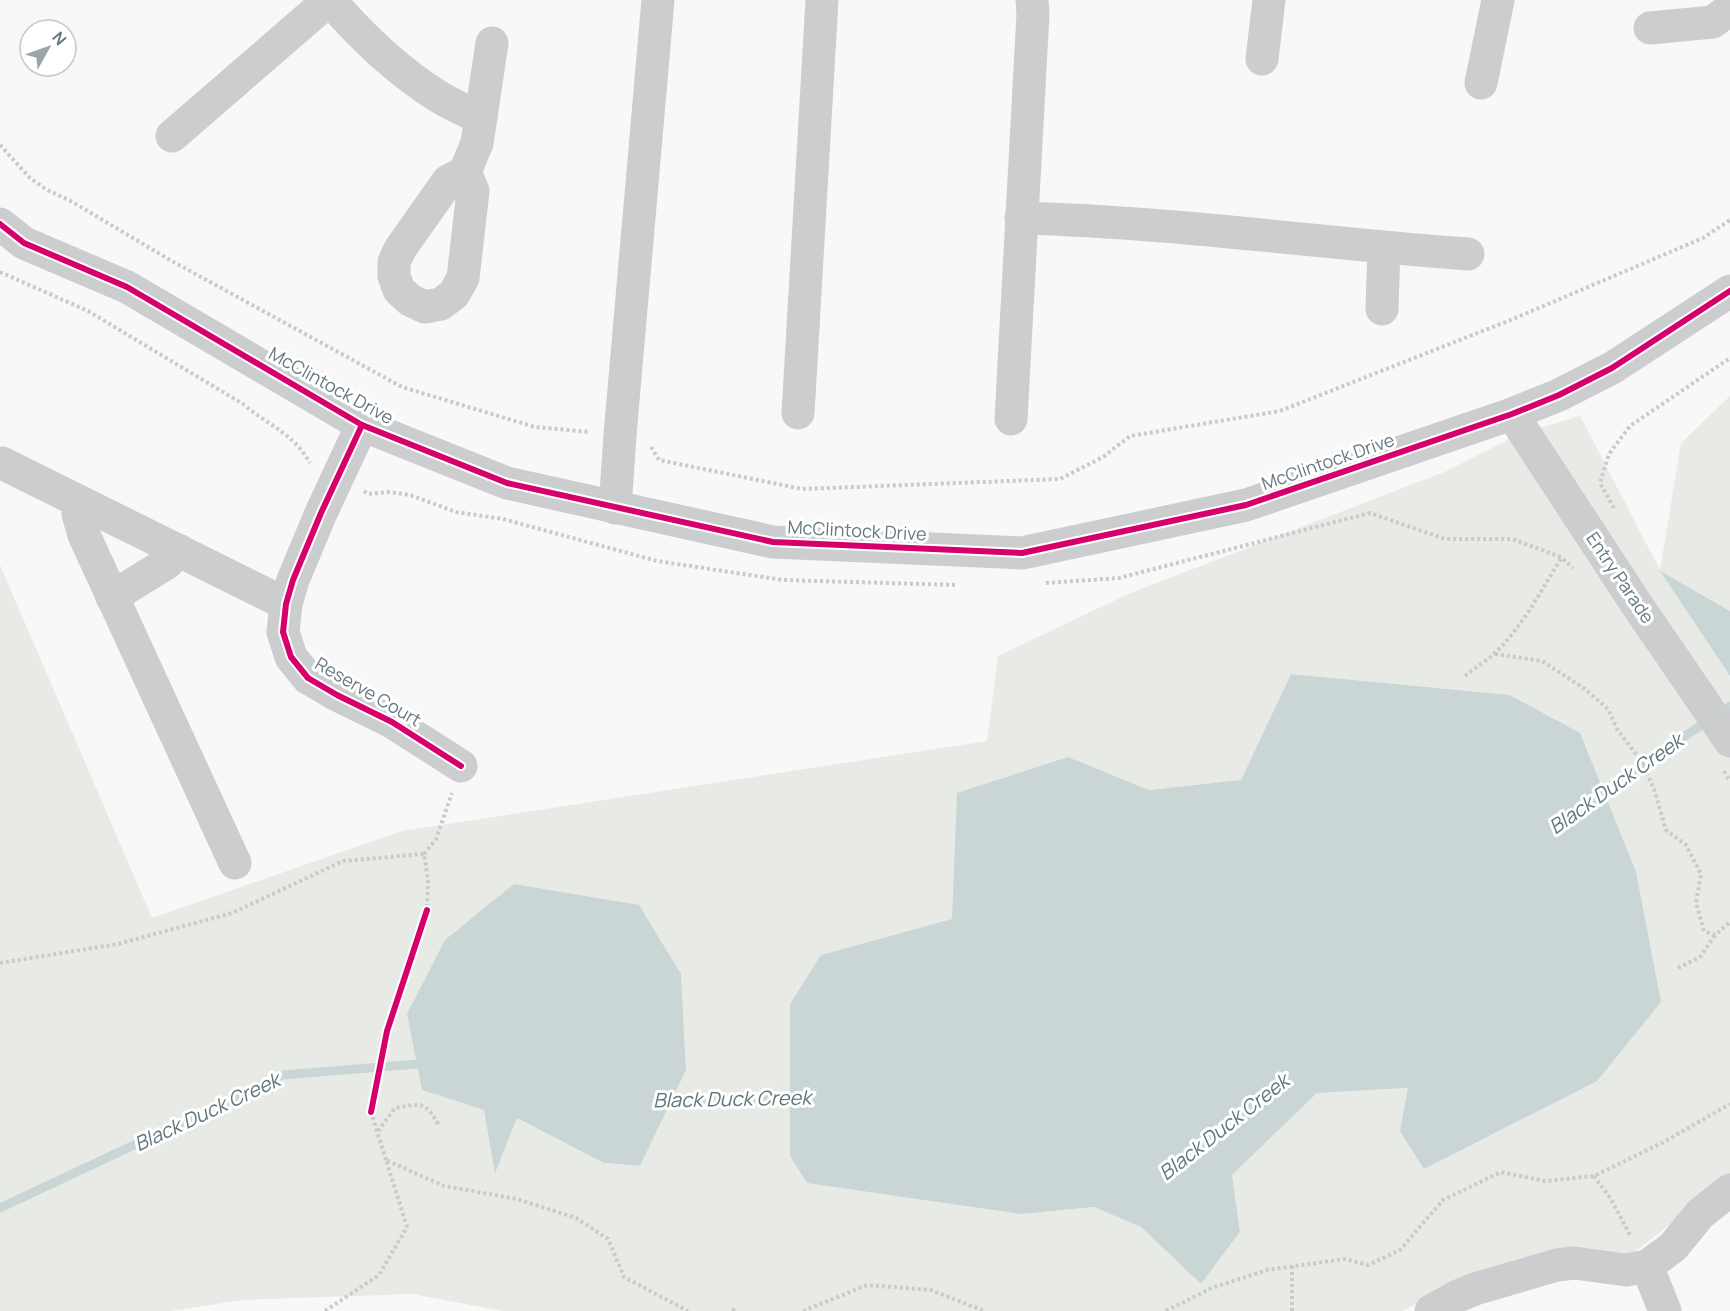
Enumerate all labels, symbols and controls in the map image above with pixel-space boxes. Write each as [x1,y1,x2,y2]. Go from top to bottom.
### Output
north arrow [18,18,78,78]
text: N [47,27,72,50]
street label: McClintock Drive [265,341,398,429]
street label: McClintock Drive [1258,427,1397,495]
street label: McClintock Drive [787,514,927,546]
street label: Entry Parade [1581,527,1660,628]
street label: Reserve Court [311,651,426,731]
water label: Black Duck Creek [1543,725,1691,840]
water label: Black Duck Creek [130,1065,287,1157]
water label: Black Duck Creek [1153,1065,1297,1186]
water label: Black Duck Creek [653,1084,814,1113]

